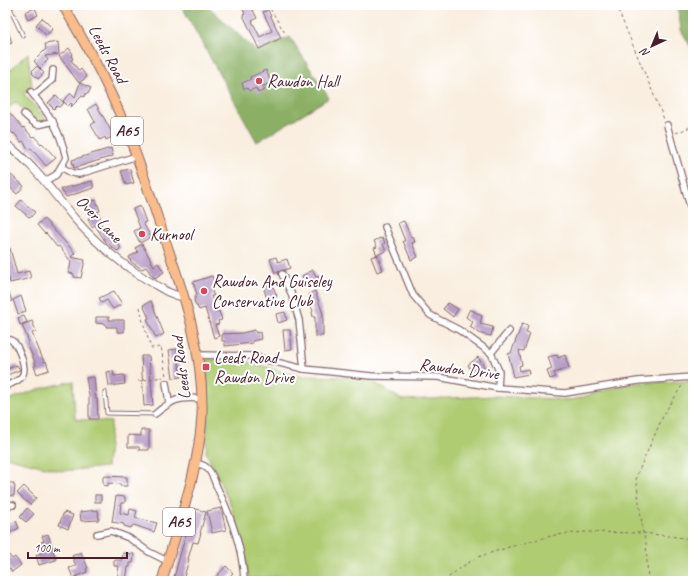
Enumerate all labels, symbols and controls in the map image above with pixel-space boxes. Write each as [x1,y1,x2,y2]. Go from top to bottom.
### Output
street label: Leeds Road [84,21,133,89]
north arrow [632,26,672,66]
text: N [636,44,652,61]
place label: Rawdon Hall [267,71,342,92]
marker: Rawdon Hall [254,76,264,86]
road number: A65 [111,117,143,145]
street label: Over Lane [71,191,128,248]
place label: Kurnool [150,224,196,245]
marker: Kurnool [137,229,147,239]
place label: Rawdon And Guiseley Conservative Club [212,271,333,312]
marker: Rawdon And Guiseley Conservative Club [199,286,209,296]
street label: Leeds Road [166,333,195,401]
place label: Leeds Road Rawdon Drive [214,347,295,388]
street label: Rawdon Drive [418,354,501,384]
marker: Leeds Road Rawdon Drive [201,362,211,372]
road number: A65 [163,508,195,536]
scale bar [28,534,127,560]
text: 100 m [34,540,61,556]

